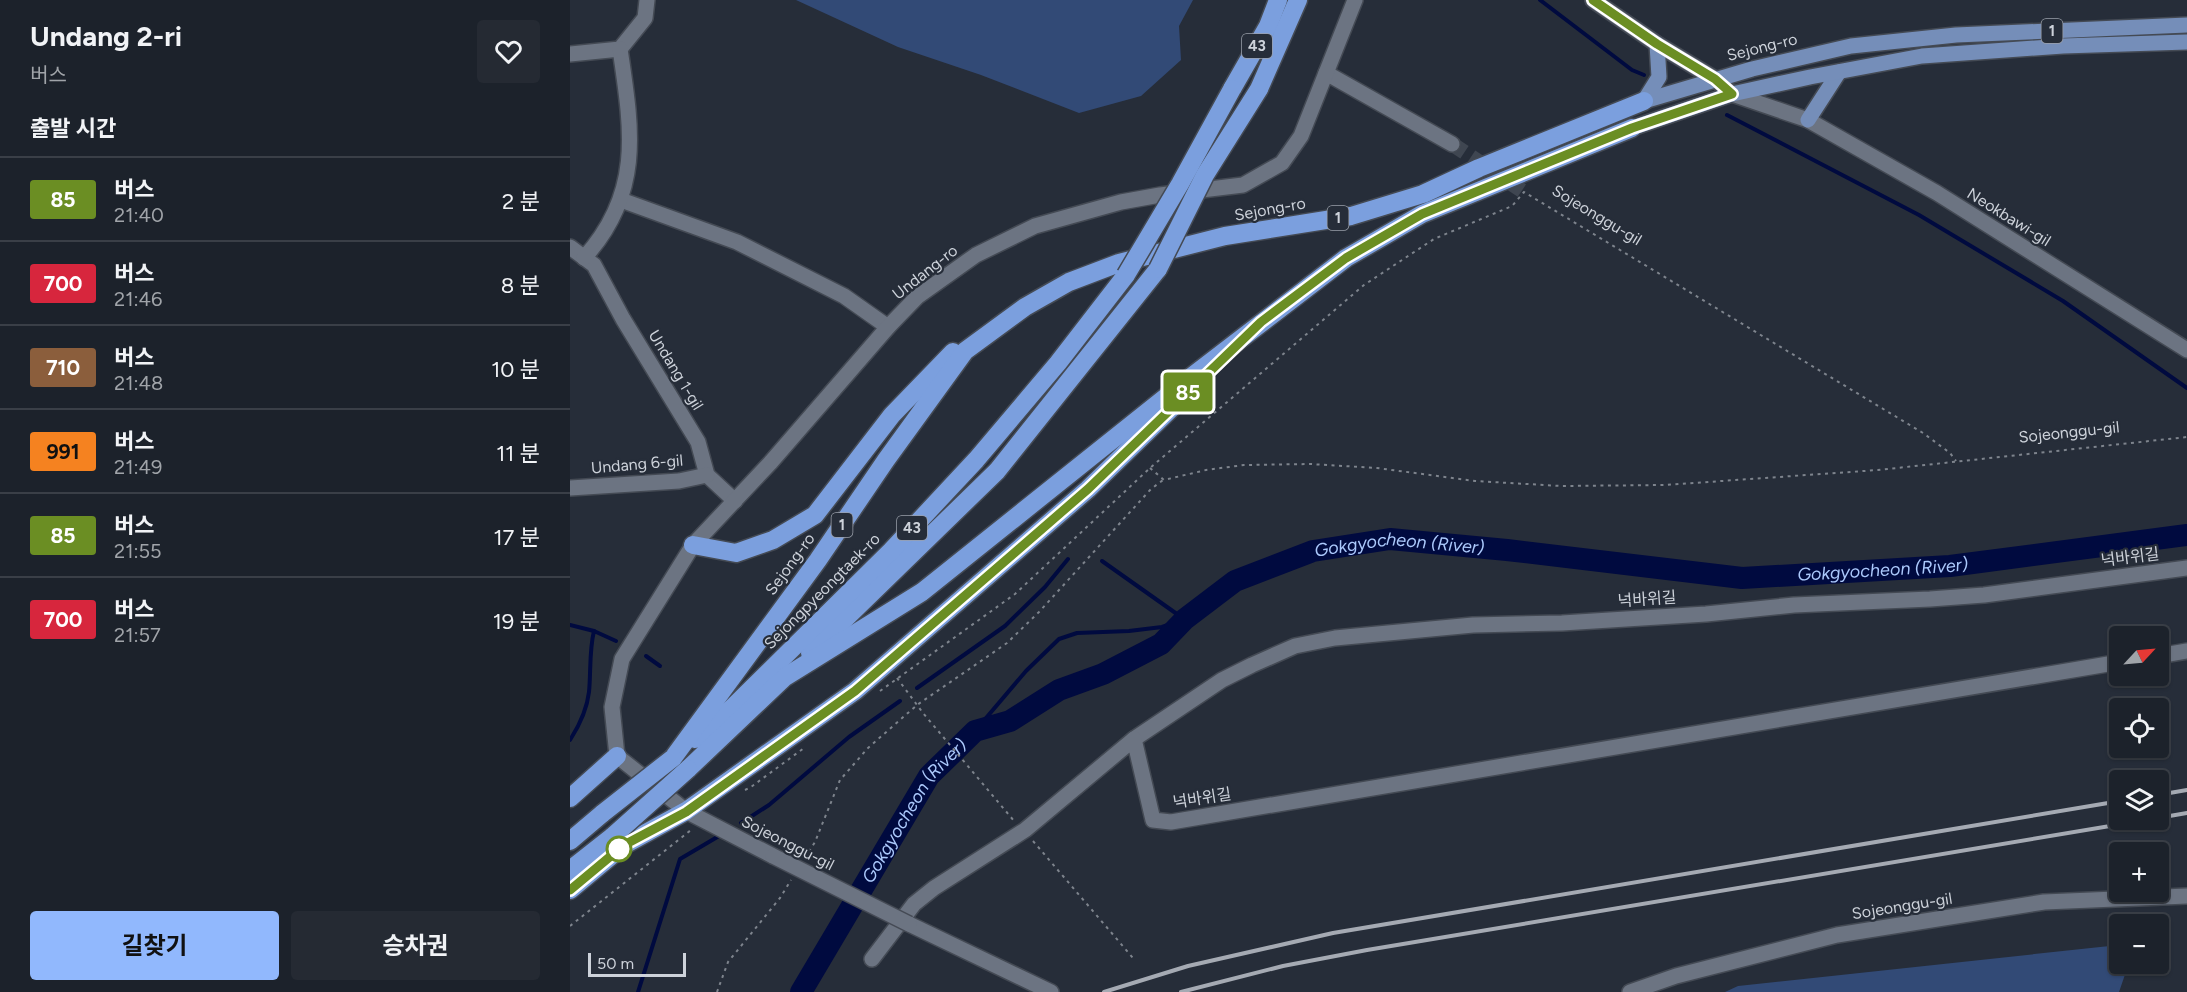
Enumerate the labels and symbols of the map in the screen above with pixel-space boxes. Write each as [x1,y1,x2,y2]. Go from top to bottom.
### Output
road number: 1 [2042,19,2062,43]
street label: Sejong-ro [1725,29,1799,65]
road number: 43 [1242,34,1272,58]
street label: Sojeonggu-gil [1549,181,1645,249]
street label: Neokbawi-gil [1964,184,2054,250]
street label: Sejong-ro [1233,193,1307,225]
road number: 1 [1328,206,1348,230]
street label: Undang-ro [889,241,961,303]
street label: Undang 1-gil [645,327,707,413]
line badge: 85 [1161,372,1215,412]
street label: Sojeonggu-gil [2018,417,2120,447]
street label: Undang 6-gil [590,451,684,477]
road number: 1 [832,513,852,537]
road number: 43 [897,516,927,540]
water label: Gokgyocheon (River) [1313,528,1485,562]
street label: Sejongpyeongtaek-ro [760,529,884,653]
street label: Sejong-ro [761,529,819,599]
street label: 넉바위길 [2100,544,2160,570]
water label: Gokgyocheon (River) [1797,553,1969,586]
street label: 넉바위길 [1617,587,1677,611]
north arrow [2109,626,2169,686]
water label: Gokgyocheon (River) [857,734,971,887]
street label: 넉바위길 [1171,784,1233,812]
street label: Sojeonggu-gil [739,812,837,874]
unlabelled marker [606,836,632,862]
street label: Sojeonggu-gil [1850,889,1954,923]
scale bar [588,950,686,978]

